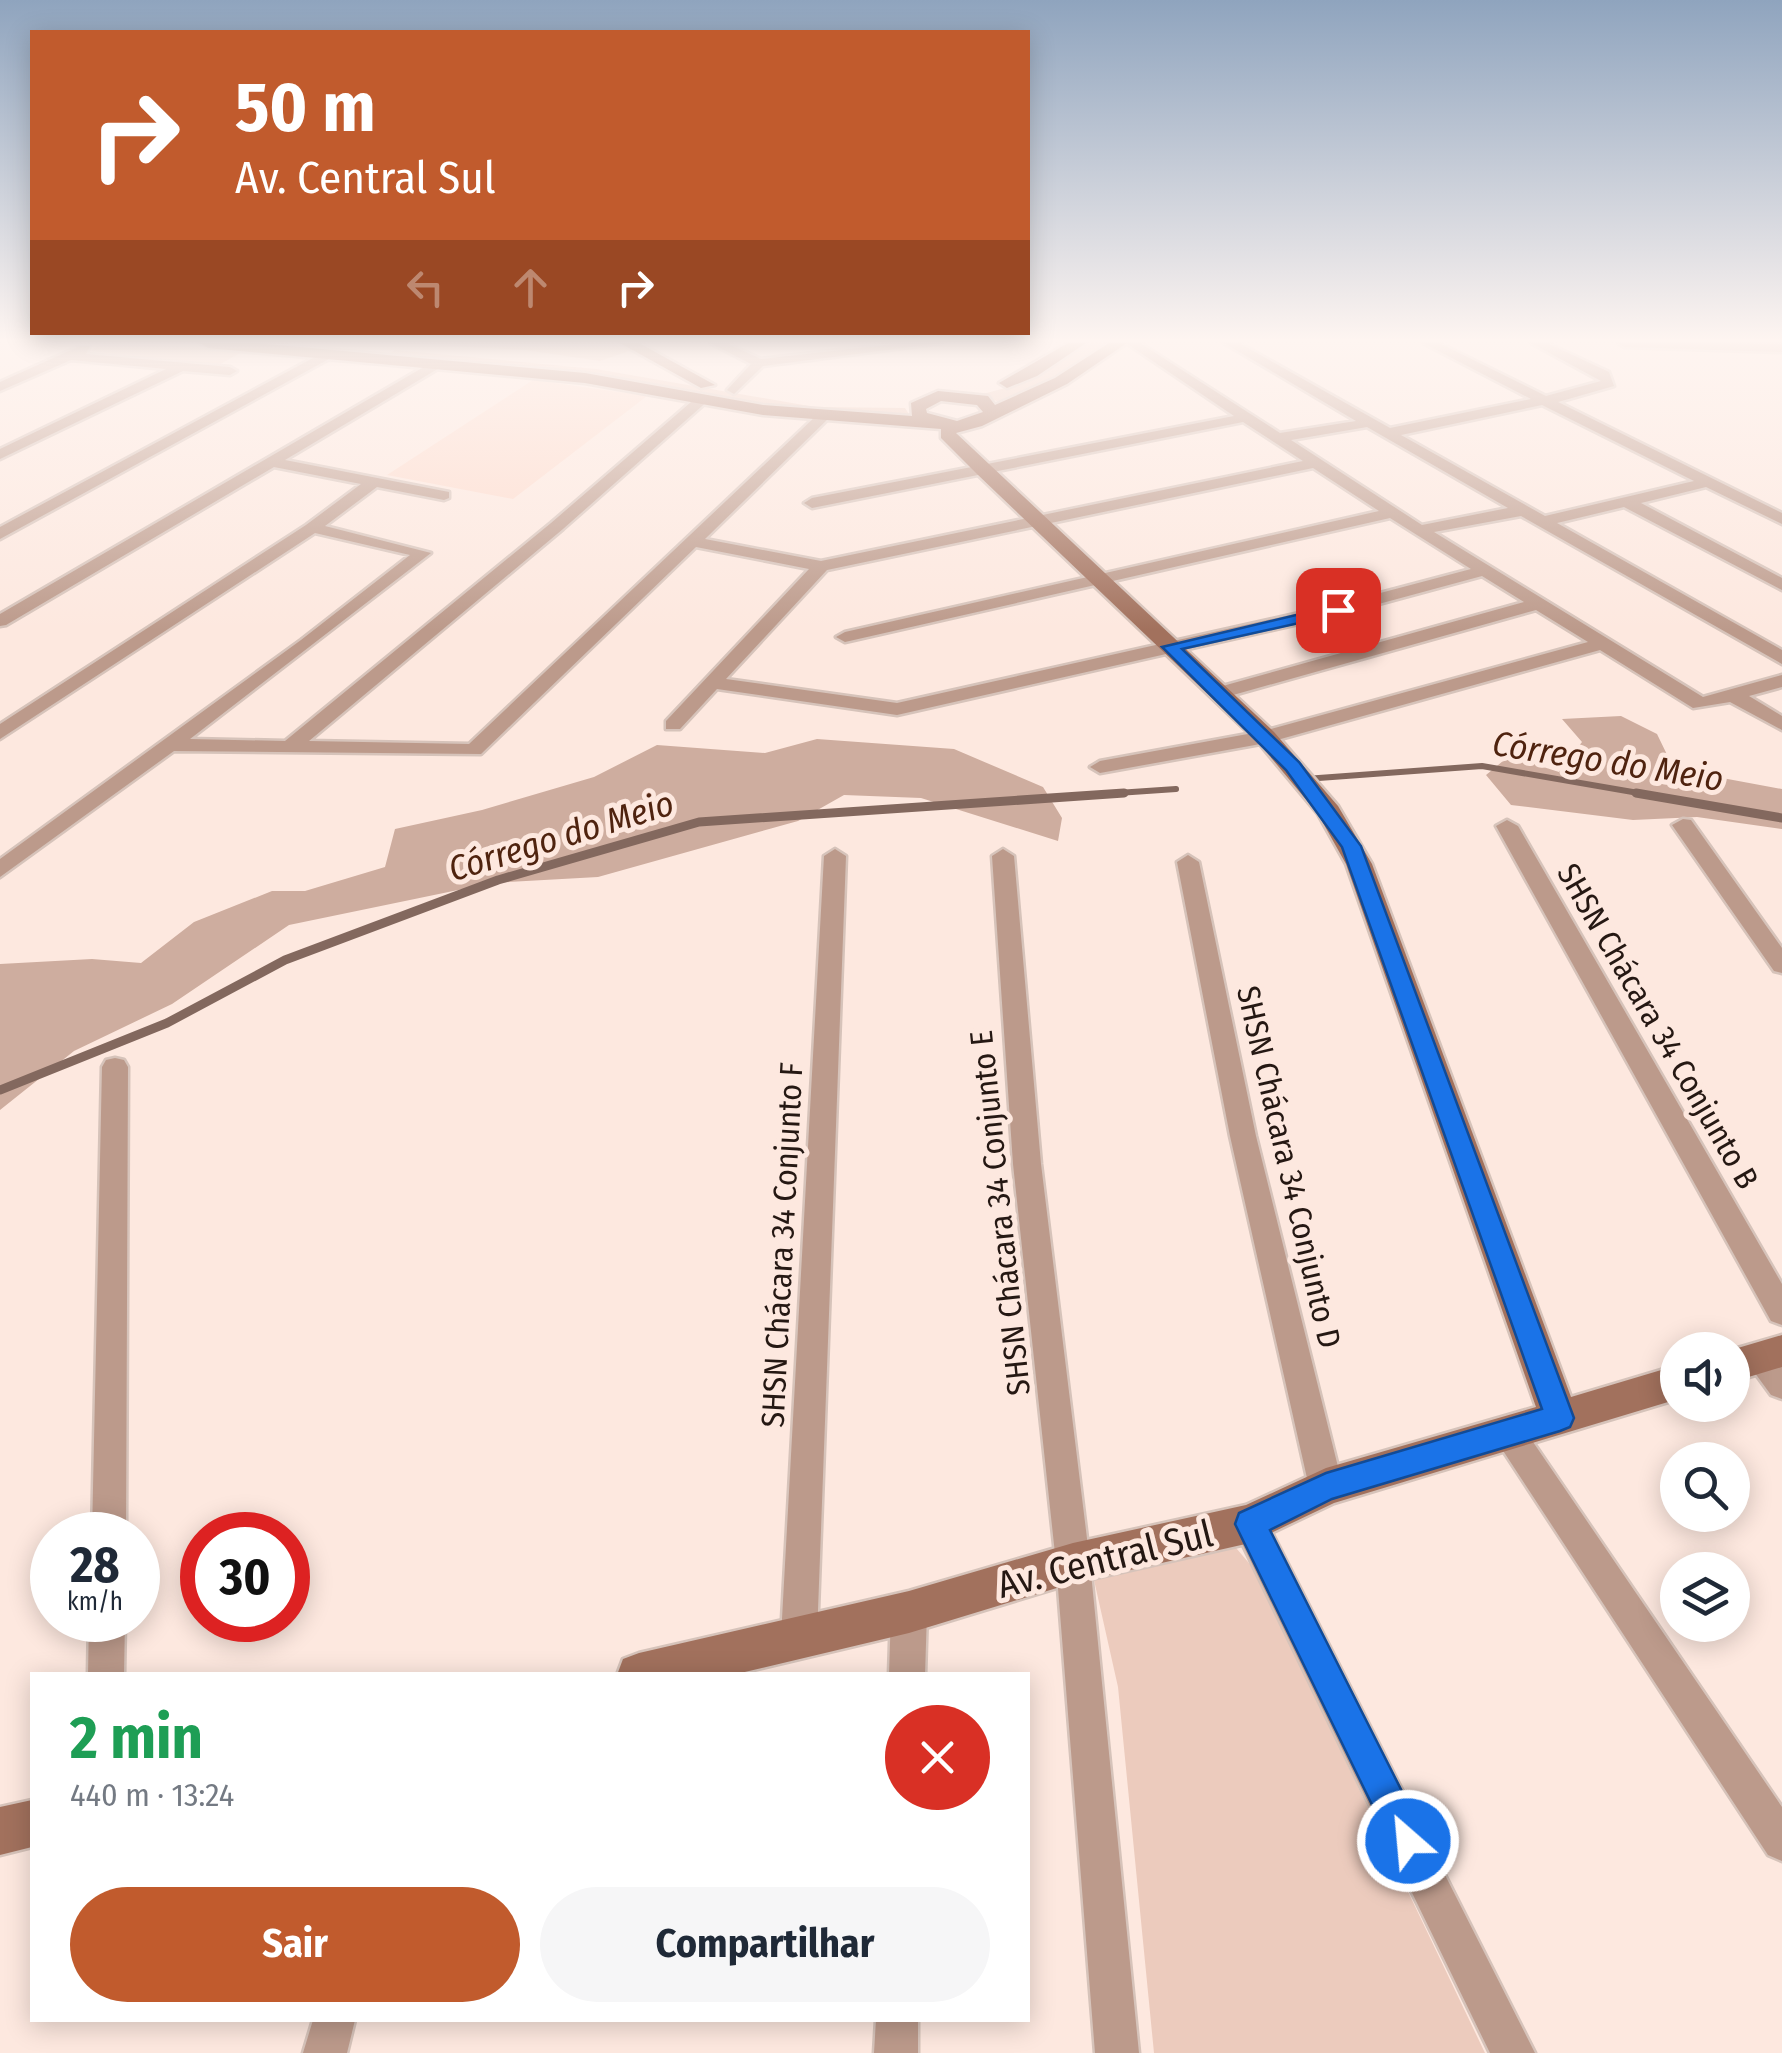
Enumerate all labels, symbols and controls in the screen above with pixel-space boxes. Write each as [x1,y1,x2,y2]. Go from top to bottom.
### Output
text: 50 m [235,66,376,150]
icon: right [70,70,200,200]
text: Av. Central Sul [235,151,496,205]
icon: left [398,260,453,315]
icon: ahead [503,260,558,315]
icon: right [608,260,663,315]
pin [1296,568,1381,653]
icon: arrive [1311,583,1366,638]
water label: Córrego do Meio [1490,722,1726,800]
water label: Córrego do Meio [443,782,679,890]
street label: SHSN Chácara 34 Conjunto B [1549,857,1767,1195]
street label: SHSN Chácara 34 Conjunto D [1229,982,1349,1352]
street label: SHSN Chácara 34 Conjunto E [962,1029,1038,1397]
street label: SHSN Chácara 34 Conjunto F [753,1061,811,1429]
map controls [1660,1332,1750,1642]
button: sound [1660,1332,1750,1422]
button: search [1660,1442,1750,1532]
street label: Av. Central Sul [993,1510,1217,1608]
speed limit sign: 30 [180,1512,310,1642]
text: 28 [70,1535,120,1595]
button: layers [1660,1552,1750,1642]
text: km/h [67,1587,123,1617]
text: 2 min [70,1702,203,1774]
button: close [885,1705,990,1810]
text: 440 m · 13:24 [70,1776,234,1814]
position arrow [1356,1789,1460,1893]
button: Sair [70,1887,520,2002]
button: Compartilhar [540,1887,990,2002]

